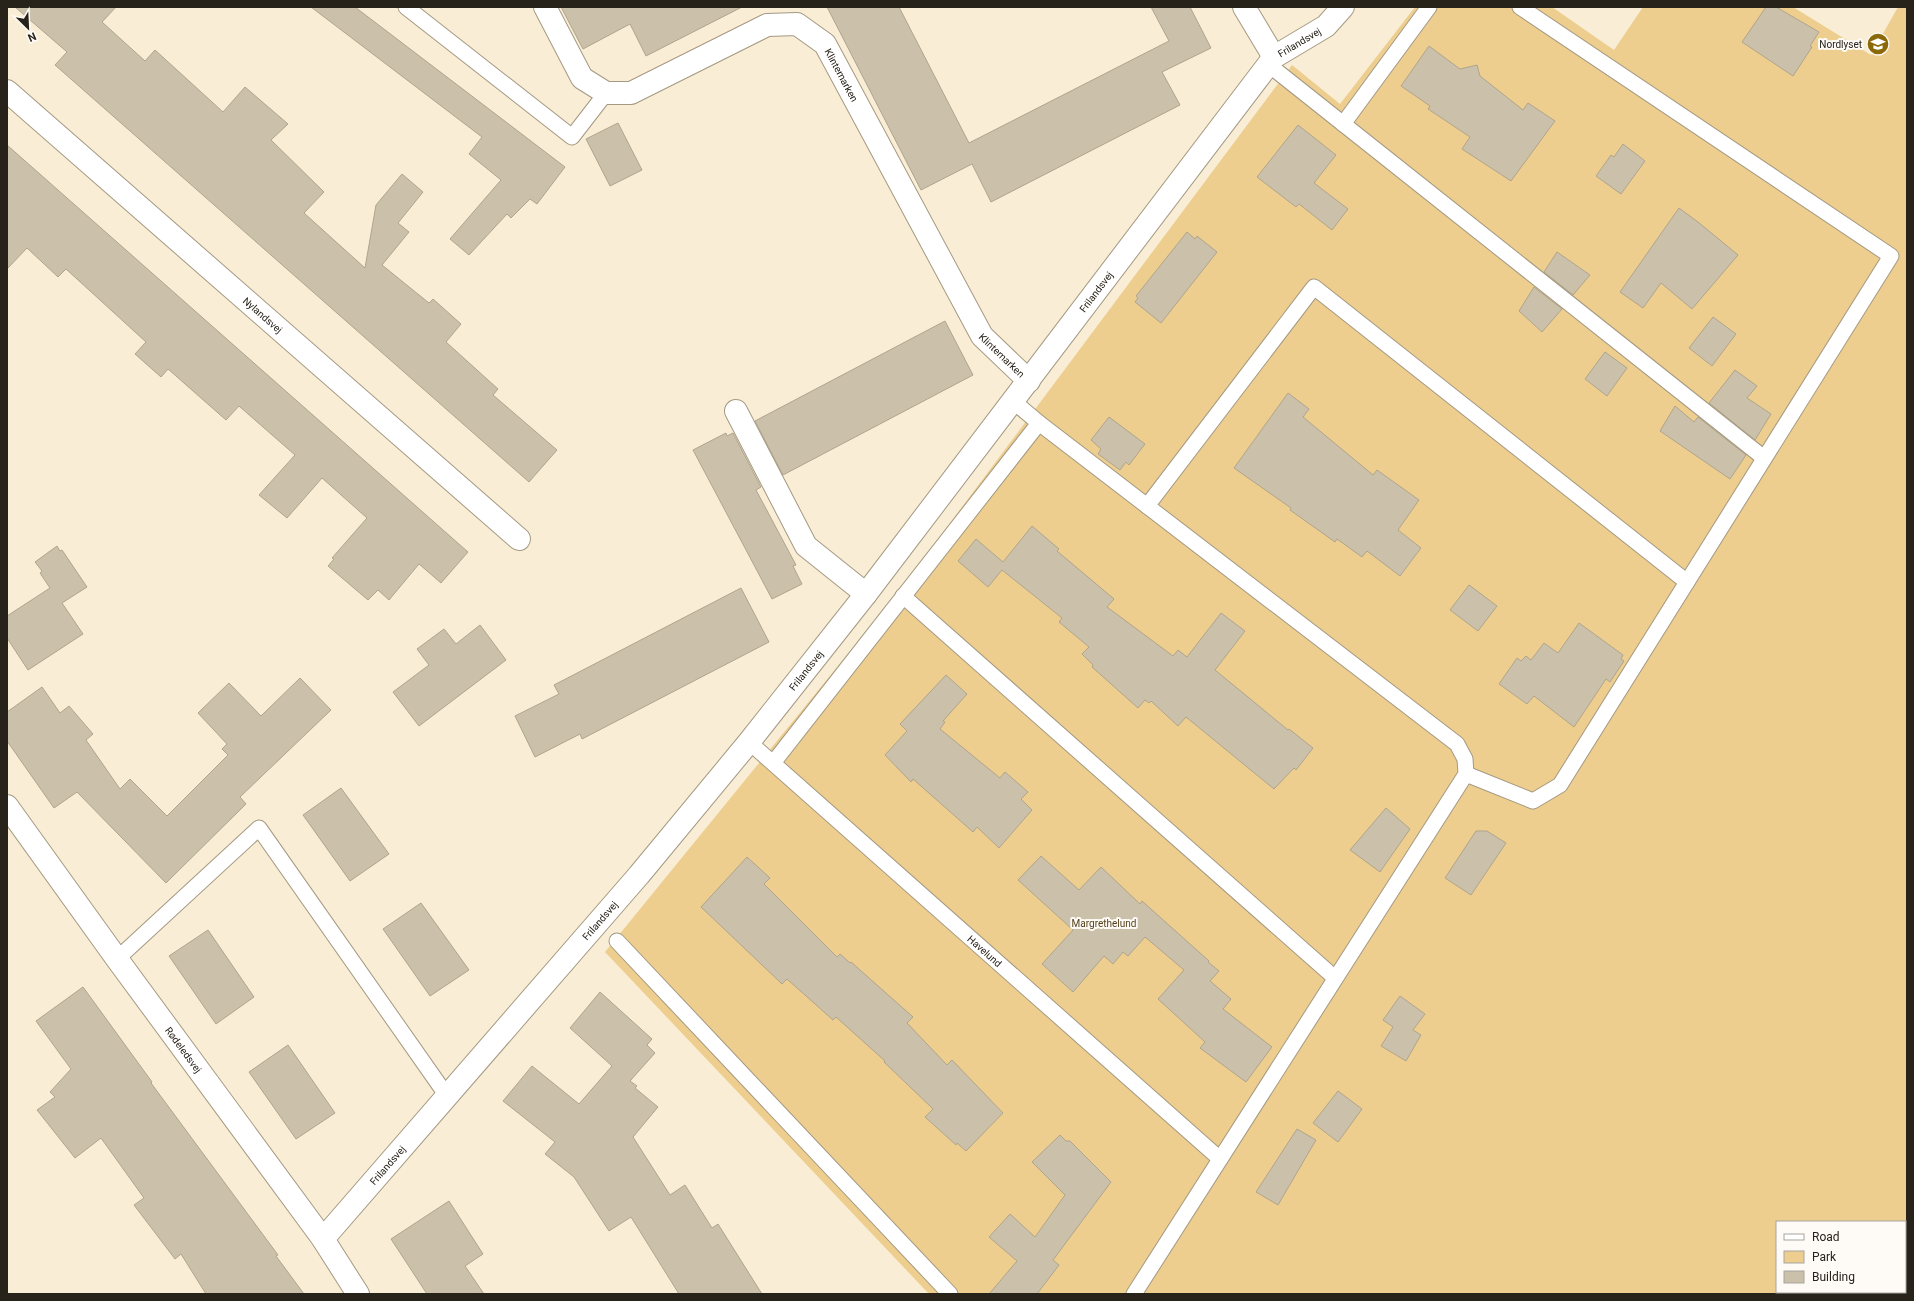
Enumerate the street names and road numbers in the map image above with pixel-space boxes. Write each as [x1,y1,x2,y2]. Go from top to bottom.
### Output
street label: Frilandsvej [1276,25,1323,59]
street label: Klintemarken [823,46,860,103]
street label: Frilandsvej [1077,269,1115,314]
street label: Nylandsvej [241,295,285,335]
street label: Klintemarken [977,331,1027,379]
street label: Frilandsvej [786,648,825,693]
street label: Frilandsvej [580,899,620,942]
street label: Havelund [966,933,1004,969]
street label: Rødeledsvej [163,1025,204,1075]
street label: Frilandsvej [367,1143,407,1187]

